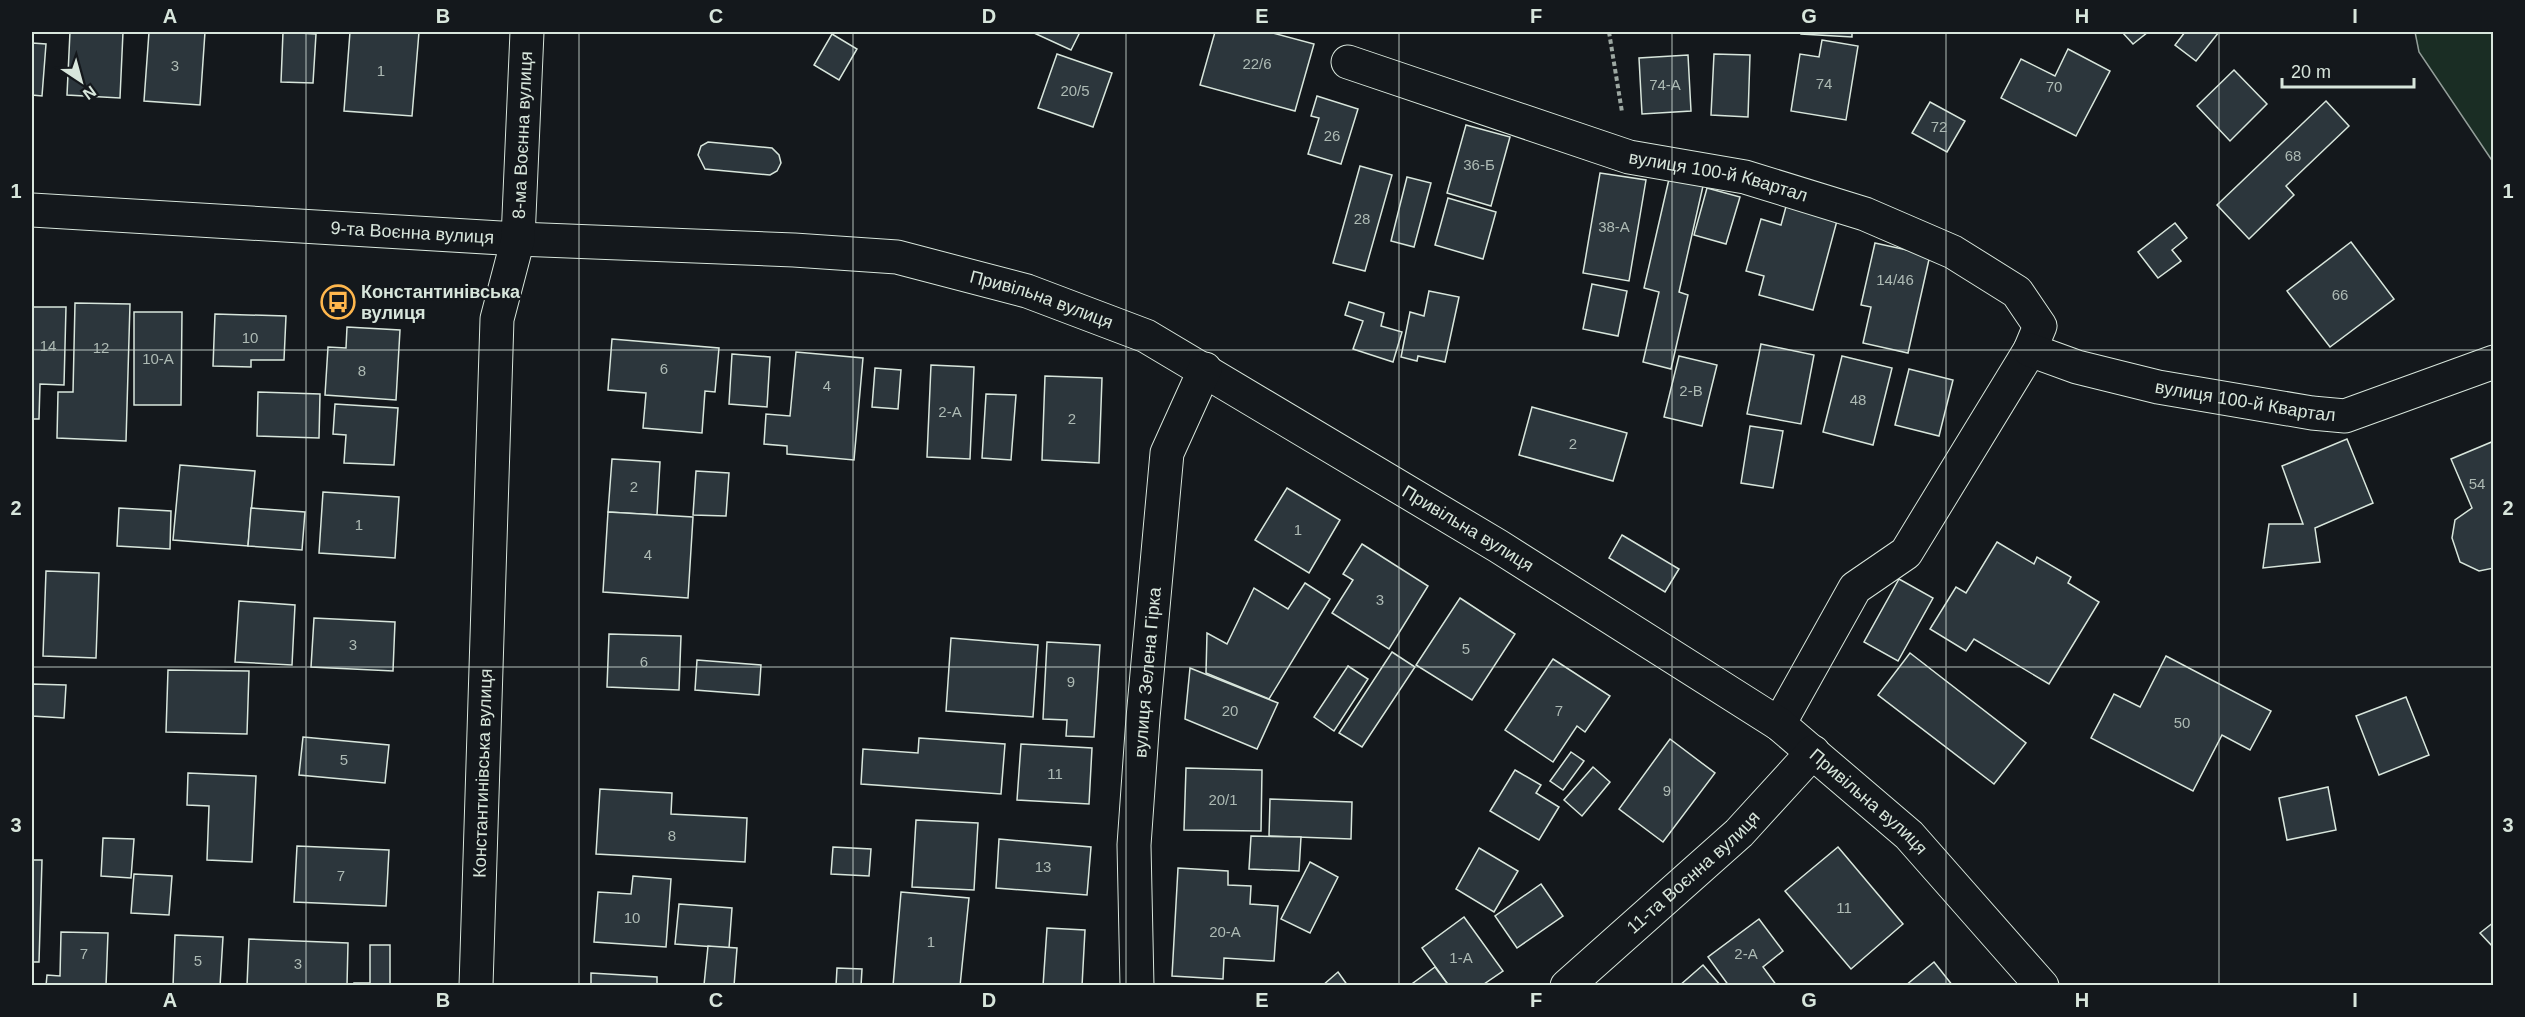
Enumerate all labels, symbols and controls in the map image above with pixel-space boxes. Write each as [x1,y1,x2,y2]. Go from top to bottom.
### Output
text: A [163,5,177,27]
text: B [436,5,450,27]
text: C [709,5,723,27]
text: D [982,5,996,27]
text: E [1255,5,1269,27]
text: F [1530,5,1542,27]
text: G [1801,5,1817,27]
text: H [2075,5,2089,27]
text: I [2352,5,2358,27]
north arrow [51,51,111,111]
street label: 8-ма Воєнна вулиця [509,51,536,219]
scale bar [2282,51,2414,89]
house number: 22/6 [1242,55,1272,72]
house number: 3 [171,57,179,74]
house number: 1 [377,62,385,79]
text: 20 m [2291,62,2331,82]
house number: 74 [1816,75,1832,92]
house number: 74-А [1649,76,1681,93]
house number: 70 [2046,78,2062,95]
text: N [80,82,99,103]
house number: 20/5 [1060,82,1090,99]
house number: 72 [1931,118,1947,135]
house number: 26 [1324,127,1340,144]
street label: вулиця 100-й Квартал [1627,147,1810,206]
house number: 68 [2285,147,2301,164]
house number: 36-Б [1463,156,1495,173]
text: 1 [10,180,22,202]
text: 1 [2502,180,2514,202]
house number: 28 [1354,210,1370,227]
street label: 9-та Воєнна вулиця [330,218,495,248]
house number: 38-А [1598,218,1630,235]
street label: Привільна вулиця [968,266,1116,333]
house number: 14/46 [1876,271,1914,288]
place label: Константинівська вулиця [361,282,521,323]
bus stop icon: Константинівська вулиця [320,284,356,320]
house number: 66 [2332,286,2348,303]
house number: 10 [242,329,258,346]
house number: 14 [40,337,56,354]
house number: 12 [93,339,109,356]
house number: 10-А [142,350,174,367]
house number: 6 [660,360,668,377]
house number: 8 [358,362,366,379]
house number: 4 [823,377,831,394]
street label: вулиця 100-й Квартал [2154,377,2337,425]
house number: 2-В [1679,382,1703,399]
house number: 48 [1850,391,1866,408]
house number: 2-А [938,403,962,420]
house number: 2 [1068,410,1076,427]
house number: 2 [1569,435,1577,452]
house number: 54 [2469,475,2485,492]
house number: 2 [630,478,638,495]
street label: Привільна вулиця [1399,481,1537,576]
text: 2 [10,497,22,519]
text: 2 [2502,497,2514,519]
house number: 1 [355,516,363,533]
house number: 1 [1294,521,1302,538]
house number: 4 [644,546,652,563]
street label: вулиця Зелена Гірка [1130,585,1165,759]
house number: 3 [1376,591,1384,608]
house number: 3 [349,636,357,653]
house number: 5 [1462,640,1470,657]
house number: 6 [640,653,648,670]
street label: Константинівська вулиця [469,668,496,878]
house number: 9 [1067,673,1075,690]
house number: 20 [1222,702,1238,719]
house number: 7 [1555,702,1563,719]
house number: 50 [2174,714,2190,731]
street label: Привільна вулиця [1806,745,1931,859]
house number: 5 [340,751,348,768]
house number: 11 [1047,765,1063,782]
house number: 9 [1663,782,1671,799]
house number: 20/1 [1208,791,1238,808]
street label: 11-та Воєнна вулиця [1623,807,1764,938]
text: 3 [10,814,22,836]
text: 3 [2502,814,2514,836]
house number: 8 [668,827,676,844]
house number: 13 [1035,858,1051,875]
house number: 7 [337,867,345,884]
house number: 11 [1836,899,1852,916]
house number: 10 [624,909,640,926]
house number: 20-А [1209,923,1241,940]
house number: 1 [927,933,935,950]
house number: 7 [80,945,88,962]
house number: 2-А [1734,945,1758,962]
house number: 1-А [1449,949,1473,966]
house number: 5 [194,952,202,969]
house number: 3 [294,955,302,972]
text: A [163,989,177,1011]
text: B [436,989,450,1011]
text: C [709,989,723,1011]
text: D [982,989,996,1011]
text: E [1255,989,1269,1011]
text: F [1530,989,1542,1011]
text: G [1801,989,1817,1011]
text: H [2075,989,2089,1011]
text: I [2352,989,2358,1011]

